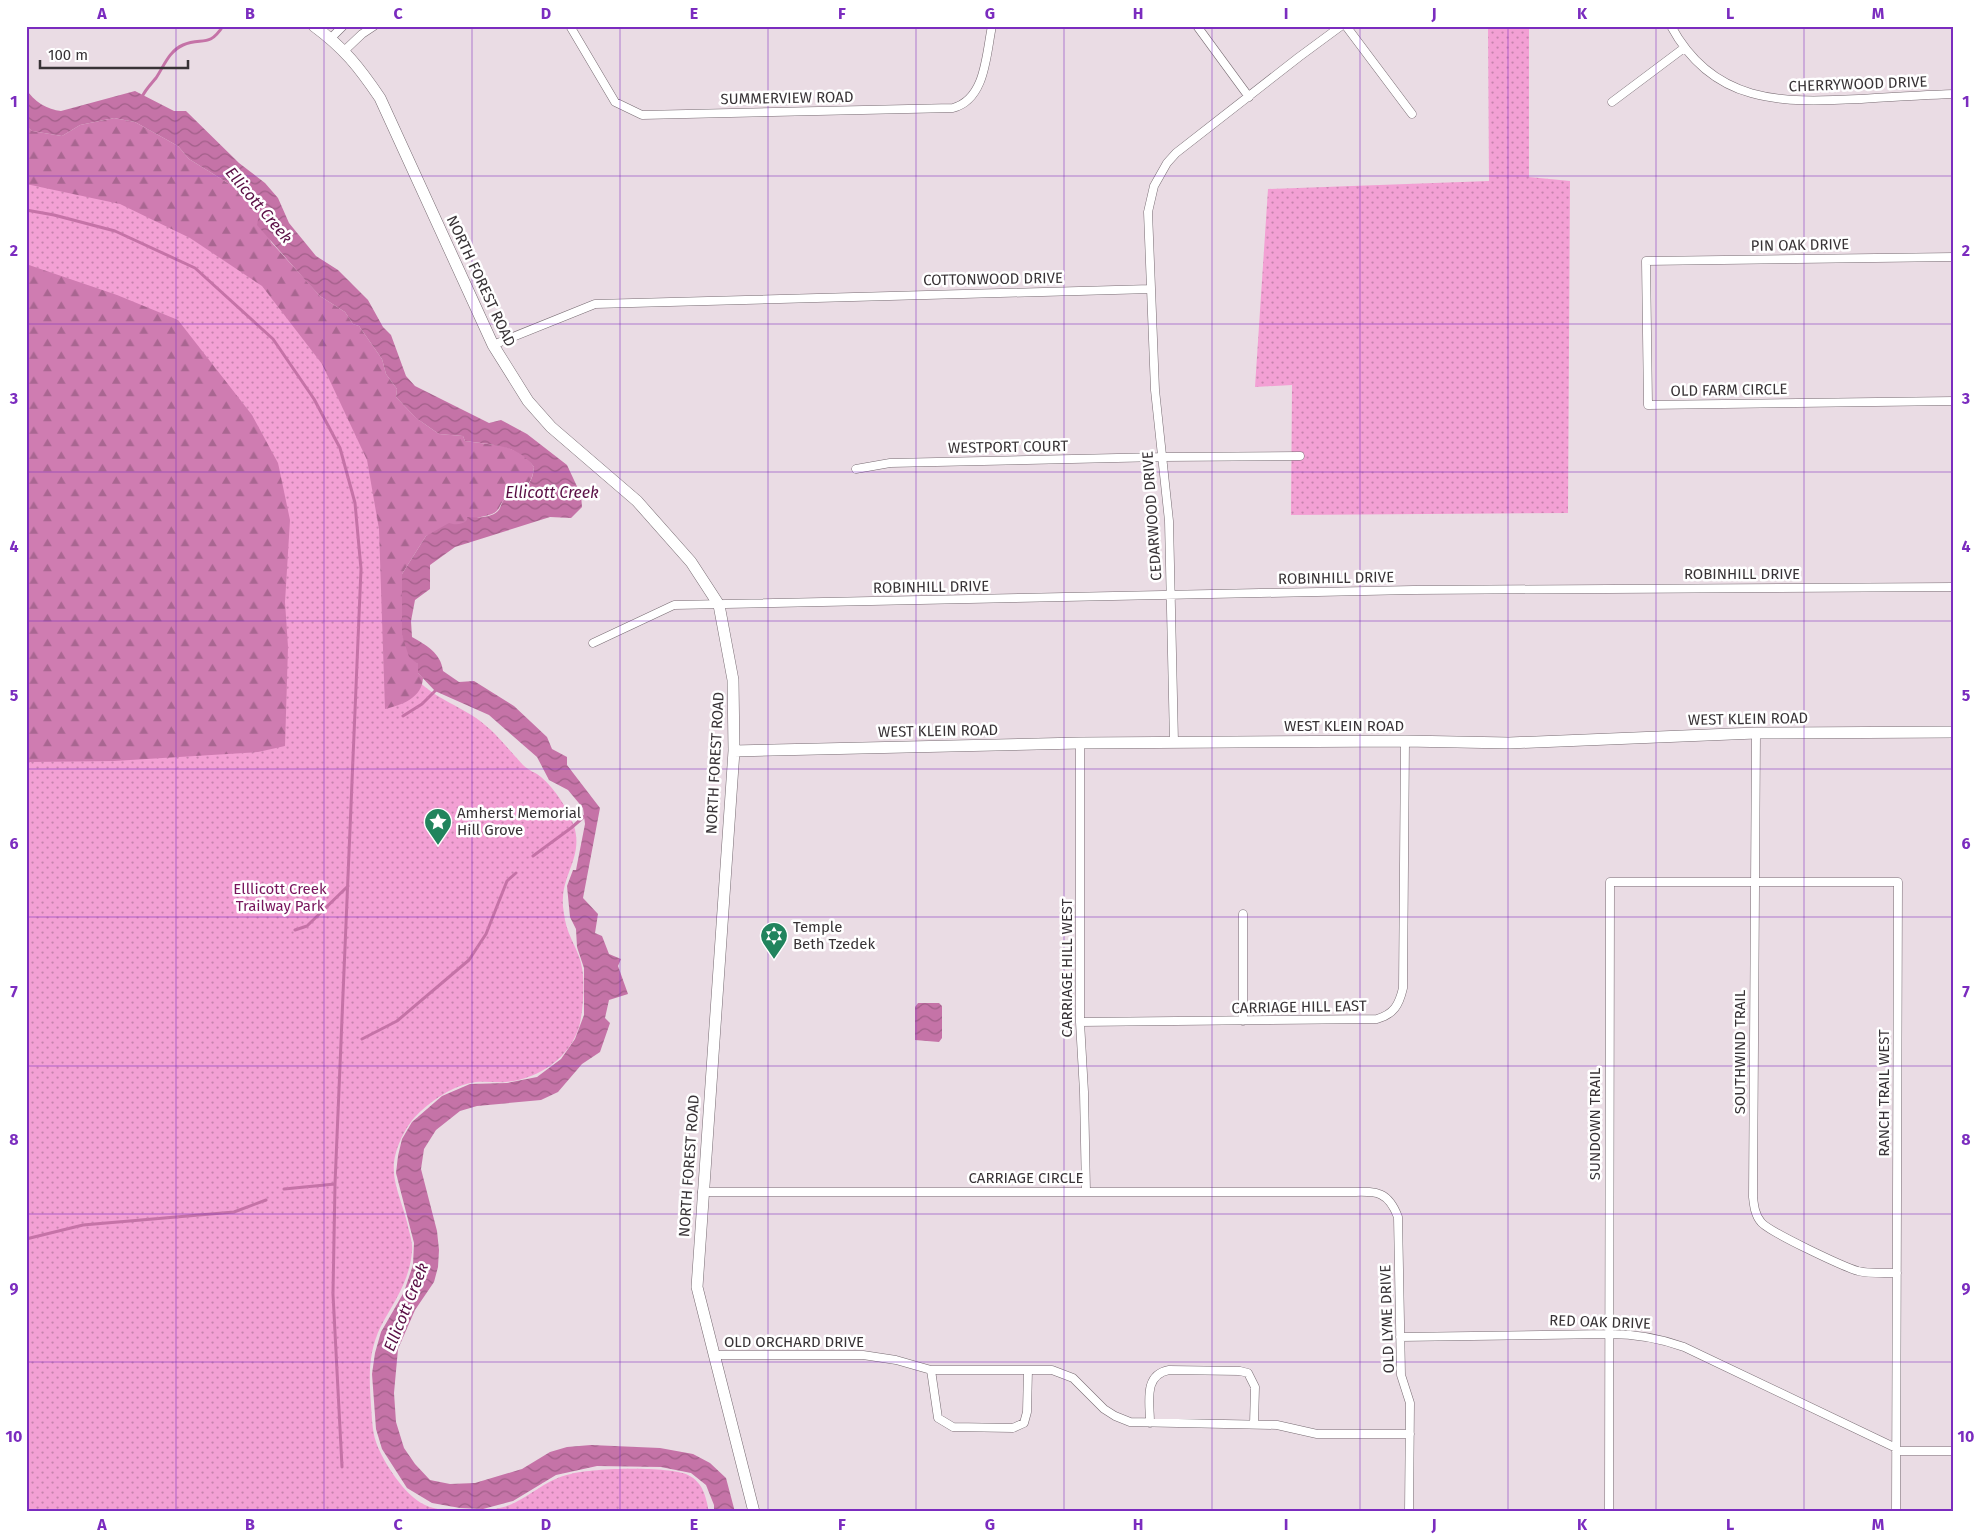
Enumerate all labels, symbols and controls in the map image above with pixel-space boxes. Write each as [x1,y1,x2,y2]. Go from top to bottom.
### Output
text: A [96,4,107,23]
text: B [245,4,255,23]
text: C [393,4,403,23]
text: D [541,4,551,23]
text: E [690,4,698,23]
text: F [838,4,846,23]
text: G [985,4,995,23]
text: H [1133,4,1143,23]
text: I [1284,4,1288,23]
text: J [1430,4,1437,23]
text: K [1577,4,1588,23]
text: L [1726,4,1734,23]
text: M [1872,4,1885,23]
scale bar [40,38,188,70]
text: 100 m [48,46,88,64]
street label: CHERRYWOOD DRIVE [1788,73,1928,95]
street label: SUMMERVIEW ROAD [720,88,854,108]
text: 1 [10,92,18,111]
text: 1 [1962,92,1970,111]
water label: Ellicott Creek [222,163,296,247]
street label: NORTH FOREST ROAD [443,212,519,350]
street label: PIN OAK DRIVE [1751,235,1849,255]
text: 2 [10,241,18,260]
text: 2 [1962,241,1970,260]
street label: COTTONWOOD DRIVE [923,269,1063,289]
street label: OLD FARM CIRCLE [1670,380,1788,400]
text: 3 [9,389,18,408]
text: 3 [1961,389,1970,408]
street label: WESTPORT COURT [948,437,1069,457]
street label: CEDARWOOD DRIVE [1138,451,1166,581]
water label: Ellicott Creek [505,483,599,502]
text: 4 [9,537,19,556]
text: 4 [1961,537,1971,556]
street label: ROBINHILL DRIVE [1684,565,1800,583]
street label: ROBINHILL DRIVE [1278,568,1394,588]
street label: ROBINHILL DRIVE [873,577,989,597]
text: 5 [10,686,19,705]
text: 5 [1962,686,1971,705]
street label: NORTH FOREST ROAD [702,691,728,835]
street label: WEST KLEIN ROAD [1688,709,1808,729]
street label: WEST KLEIN ROAD [1284,717,1404,735]
street label: WEST KLEIN ROAD [878,721,998,741]
place label: Amherst Memorial Hill Grove [457,804,582,839]
place icon: Amherst Memorial Hill Grove [423,807,453,846]
text: 6 [9,834,19,853]
text: 6 [1961,834,1971,853]
park label: Elllicott Creek Trailway Park [233,880,327,915]
street label: CARRIAGE HILL WEST [1058,898,1076,1037]
place label: Temple Beth Tzedek [793,918,875,953]
synagogue icon: Temple Beth Tzedek [759,921,789,960]
text: 7 [10,982,18,1001]
text: 7 [1962,982,1970,1001]
street label: SOUTHWIND TRAIL [1731,989,1749,1114]
street label: CARRIAGE HILL EAST [1231,997,1367,1017]
street label: RANCH TRAIL WEST [1875,1029,1893,1157]
street label: SUNDOWN TRAIL [1586,1067,1604,1180]
street label: NORTH FOREST ROAD [675,1094,703,1238]
text: 8 [9,1130,19,1149]
text: 8 [1961,1130,1971,1149]
street label: CARRIAGE CIRCLE [968,1169,1084,1187]
water label: Ellicott Creek [380,1260,432,1354]
street label: OLD LYME DRIVE [1376,1264,1398,1374]
text: 9 [10,1279,19,1298]
text: 9 [1962,1279,1971,1298]
street label: RED OAK DRIVE [1549,1311,1651,1333]
street label: OLD ORCHARD DRIVE [724,1333,864,1351]
text: 10 [6,1427,22,1446]
text: 10 [1958,1427,1974,1446]
text: A [96,1515,107,1534]
text: B [245,1515,255,1534]
text: C [393,1515,403,1534]
text: D [541,1515,551,1534]
text: E [690,1515,698,1534]
text: F [838,1515,846,1534]
text: G [985,1515,995,1534]
text: H [1133,1515,1143,1534]
text: I [1284,1515,1288,1534]
text: J [1430,1515,1437,1534]
text: K [1577,1515,1588,1534]
text: L [1726,1515,1734,1534]
text: M [1872,1515,1885,1534]

